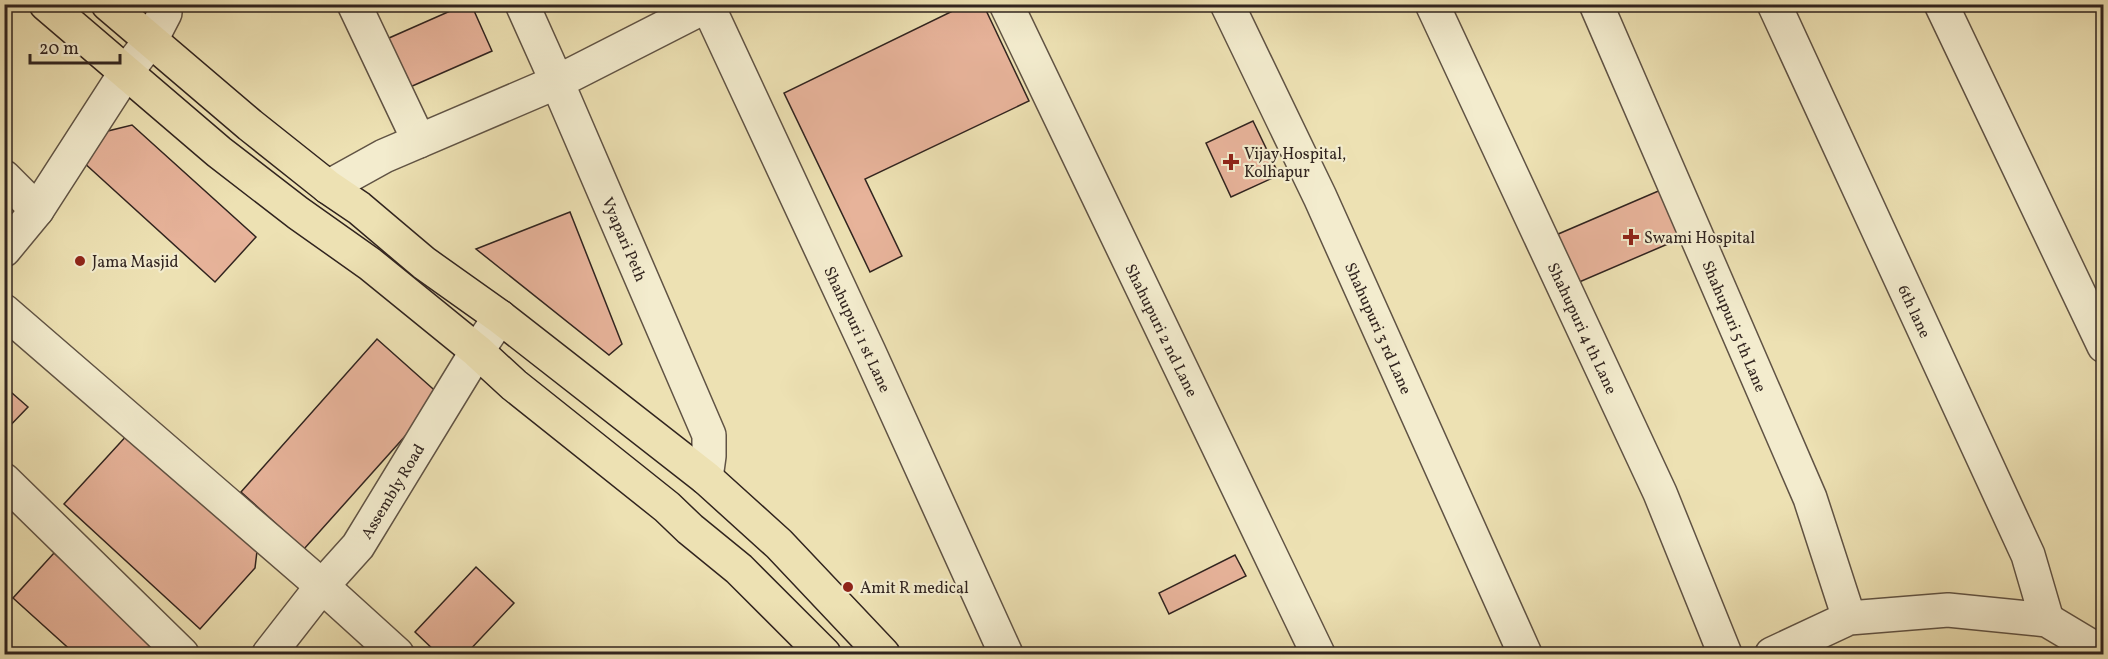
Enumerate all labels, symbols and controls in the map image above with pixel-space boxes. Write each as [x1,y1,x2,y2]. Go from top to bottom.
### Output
scale bar [30,27,120,65]
text: 20 m [39,37,79,62]
place label: Vijay Hospital, Kolhapur [1244,144,1346,184]
marker: Vijay Hospital, Kolhapur [1222,153,1240,171]
street label: Vyapari Peth [595,194,651,286]
marker: Swami Hospital [1622,228,1640,246]
place label: Swami Hospital [1644,228,1755,250]
place label: Jama Masjid [92,252,179,274]
marker: Jama Masjid [73,254,87,268]
street label: Shahupuri 5 th Lane [1695,258,1771,396]
street label: Shahupuri 3 rd Lane [1338,259,1416,398]
street label: Shahupuri 4 th Lane [1541,259,1621,398]
street label: Shahupuri 2 nd Lane [1118,261,1202,401]
street label: Shahupuri 1 st Lane [817,263,895,397]
street label: 6th lane [1891,282,1935,342]
street label: Assembly Road [357,440,431,544]
place label: Amit R medical [860,578,969,600]
marker: Amit R medical [841,580,855,594]

